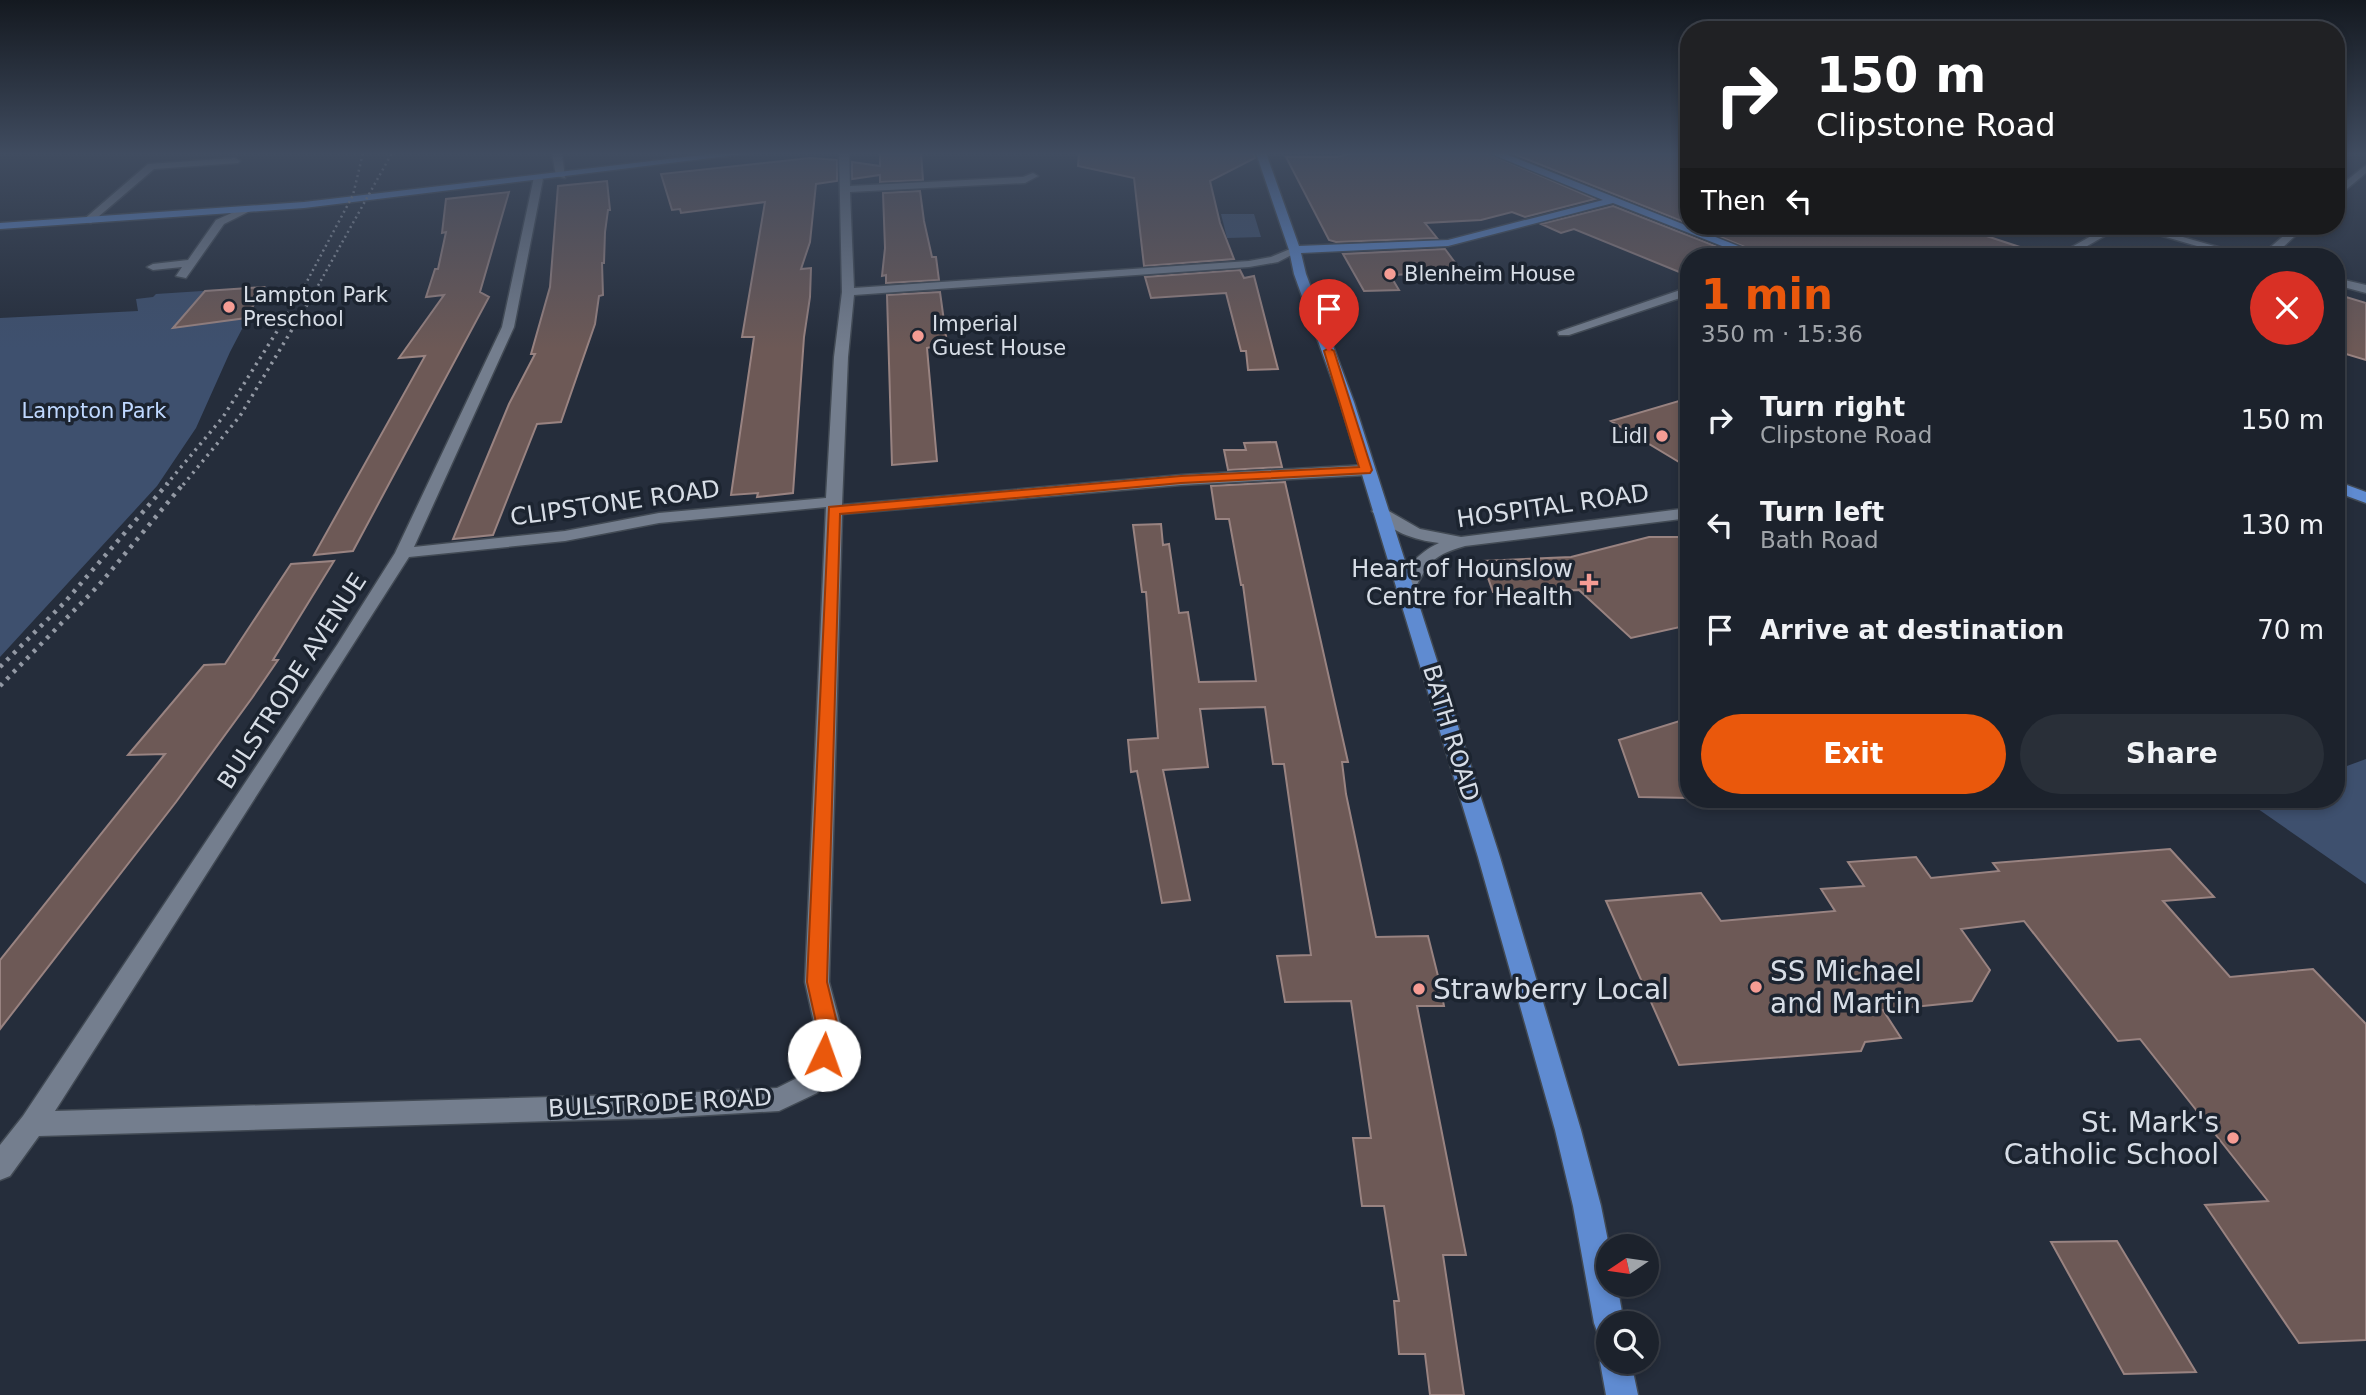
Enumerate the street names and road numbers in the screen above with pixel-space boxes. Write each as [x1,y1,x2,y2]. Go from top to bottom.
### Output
street label: CLIPSTONE ROAD [508,474,722,532]
street label: HOSPITAL ROAD [1455,479,1651,533]
street label: BULSTRODE AVENUE [212,568,372,794]
street label: BATH ROAD [1417,661,1485,805]
street label: BULSTRODE ROAD [547,1083,773,1123]

